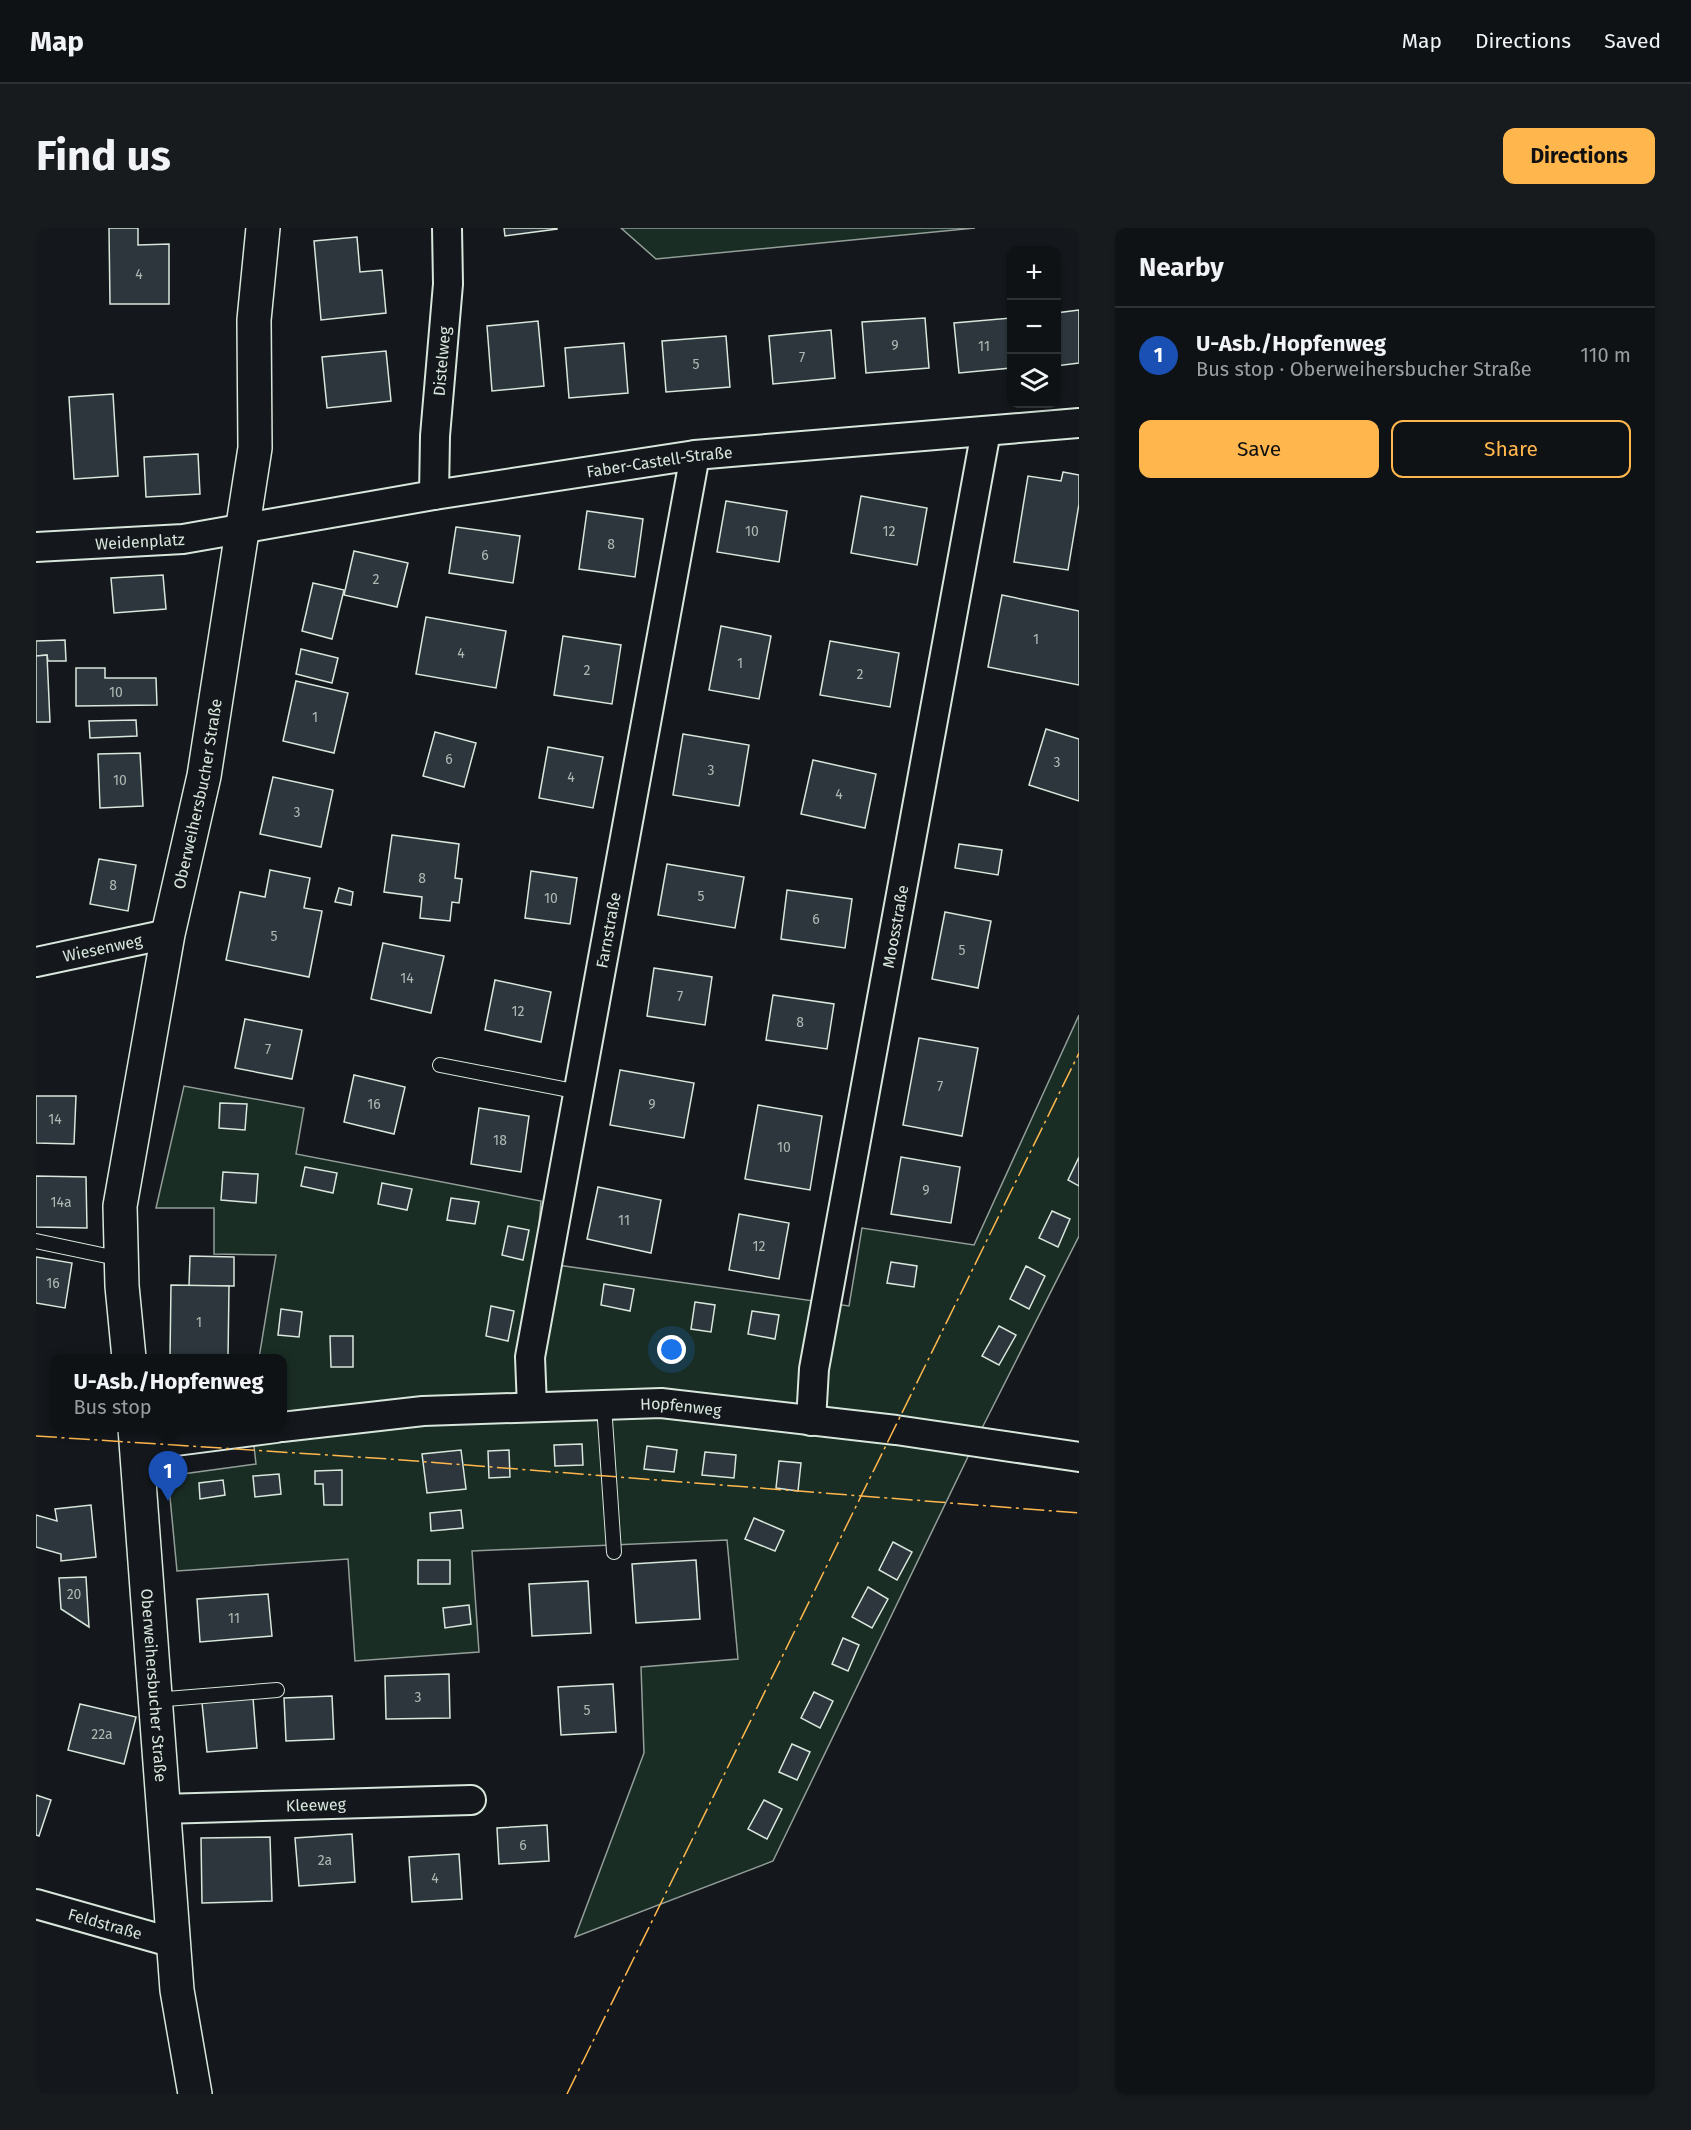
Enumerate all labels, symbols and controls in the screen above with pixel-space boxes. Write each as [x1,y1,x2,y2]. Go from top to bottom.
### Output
text: Map [30,25,84,58]
text: Map [1402,28,1442,54]
text: Directions [1475,28,1571,54]
text: Saved [1604,28,1661,54]
button: Directions [1503,128,1655,184]
text: Find us [36,131,171,181]
map controls [1007,246,1061,408]
button: + [1007,246,1061,300]
text: Nearby [1139,252,1224,283]
house number: 4 [135,266,143,283]
button: − [1007,300,1061,354]
street label: Distelweg [429,325,454,397]
text: U-Asb./Hopfenweg [1196,330,1386,357]
house number: 9 [891,337,899,354]
house number: 11 [978,338,990,355]
text: 1 [1154,343,1163,367]
text: 110 m [1580,343,1631,367]
house number: 7 [799,349,805,366]
button: layers [1007,354,1061,408]
house number: 5 [692,356,700,373]
text: Bus stop · Oberweihersbucher Straße [1196,357,1532,381]
button: Save [1139,420,1379,478]
button: Share [1391,420,1631,478]
street label: Faber-Castell-Straße [585,443,733,482]
house number: 10 [745,523,759,540]
house number: 12 [883,523,896,540]
street label: Weidenplatz [95,530,185,554]
house number: 8 [607,536,615,553]
house number: 6 [481,547,489,564]
house number: 2 [373,571,380,588]
house number: 1 [1033,631,1039,648]
house number: 4 [457,645,465,662]
house number: 1 [737,655,743,672]
house number: 2 [584,662,591,679]
house number: 2 [857,666,864,683]
house number: 10 [109,684,123,701]
street label: Oberweihersbucher Straße [170,697,226,891]
house number: 1 [312,709,318,726]
house number: 6 [445,751,453,768]
house number: 3 [1054,754,1061,771]
house number: 3 [708,762,715,779]
house number: 4 [567,769,575,786]
house number: 10 [113,772,127,789]
house number: 4 [835,786,843,803]
house number: 3 [294,804,301,821]
house number: 8 [418,870,426,887]
house number: 8 [109,877,117,894]
street label: Moosstraße [879,883,913,970]
house number: 5 [697,888,705,905]
house number: 10 [544,890,558,907]
street label: Farnstraße [592,891,625,970]
house number: 6 [812,911,820,928]
house number: 5 [270,928,278,945]
street label: Wiesenweg [61,931,145,966]
house number: 5 [958,942,966,959]
house number: 14 [400,970,414,987]
house number: 7 [677,988,683,1005]
house number: 12 [512,1003,525,1020]
house number: 8 [796,1014,804,1031]
house number: 7 [265,1041,271,1058]
house number: 7 [937,1078,943,1095]
house number: 16 [367,1096,381,1113]
house number: 9 [648,1096,656,1113]
house number: 14 [48,1111,62,1128]
house number: 18 [493,1132,507,1149]
house number: 10 [777,1139,791,1156]
house number: 9 [922,1182,930,1199]
house number: 14a [50,1194,72,1211]
house number: 11 [618,1212,630,1229]
house number: 12 [753,1238,766,1255]
house number: 16 [46,1275,60,1292]
house number: 1 [196,1314,202,1331]
your location [657,1335,686,1364]
popup [50,1354,287,1432]
text: U-Asb./Hopfenweg [73,1368,264,1395]
street label: Hopfenweg [640,1394,723,1420]
text: Bus stop [73,1395,152,1419]
pin: 1 [148,1452,188,1501]
house number: 20 [67,1586,82,1603]
street label: Oberweihersbucher Straße [137,1588,170,1783]
house number: 11 [228,1610,240,1627]
house number: 3 [415,1689,422,1706]
house number: 5 [583,1702,591,1719]
house number: 22a [91,1726,113,1743]
street label: Kleeweg [286,1795,347,1815]
house number: 6 [519,1837,527,1854]
house number: 2a [318,1852,332,1869]
house number: 4 [431,1870,439,1887]
street label: Feldstraße [66,1905,144,1944]

